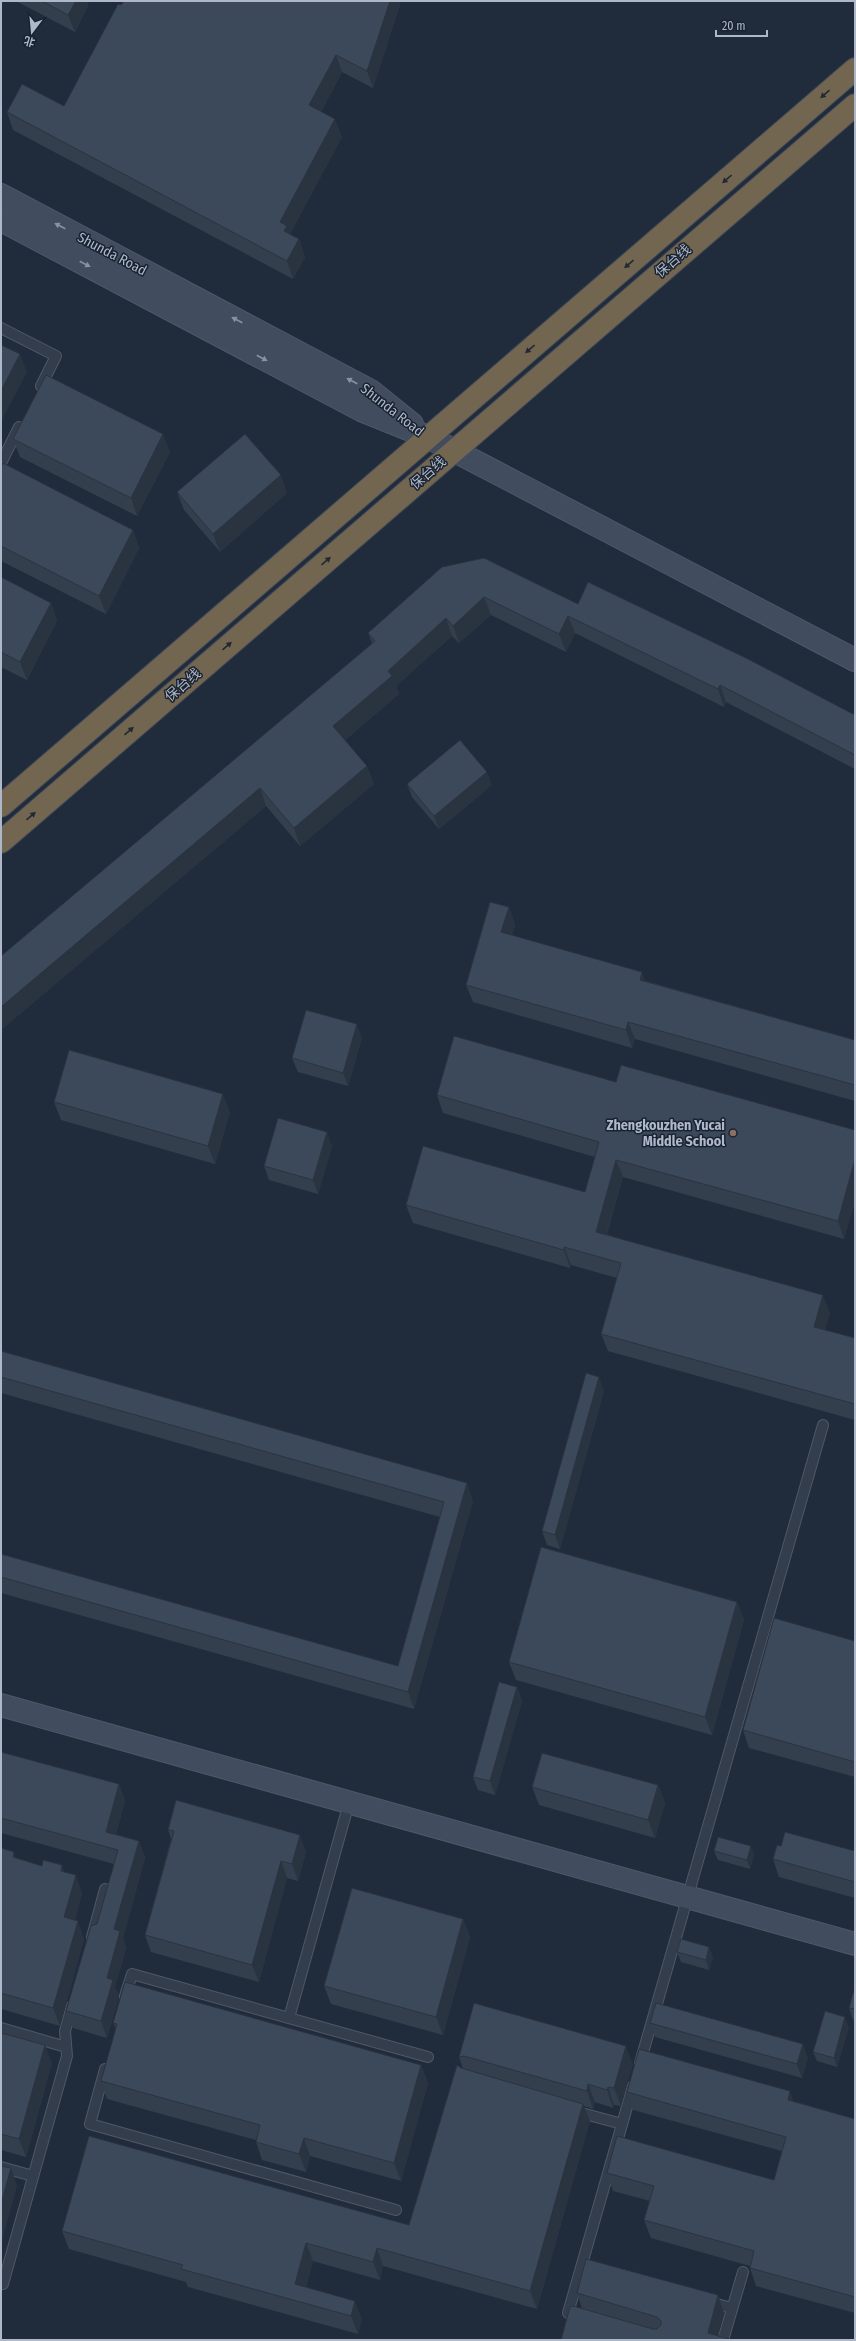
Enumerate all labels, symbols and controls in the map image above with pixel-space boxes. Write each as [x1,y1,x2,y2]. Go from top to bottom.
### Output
north arrow [12,12,52,52]
scale bar [716,12,767,38]
text: 20 m [722,19,746,33]
text: 北 [22,33,36,49]
one-way arrow [820,90,831,99]
one-way arrow [722,175,732,184]
one-way arrow [55,223,66,230]
street label: Shunda Road [75,229,149,279]
street label: 保台线 [652,241,694,281]
one-way arrow [623,260,634,269]
one-way arrow [79,261,91,267]
one-way arrow [231,317,243,323]
one-way arrow [525,345,536,354]
one-way arrow [256,354,268,361]
one-way arrow [346,378,358,384]
street label: Shunda Road [357,380,427,440]
street label: 保台线 [407,453,449,493]
one-way arrow [320,557,331,566]
one-way arrow [222,642,233,651]
street label: 保台线 [162,665,204,705]
one-way arrow [124,727,134,736]
one-way arrow [25,812,36,821]
place label: Zhengkouzhen Yucai Middle School [607,1117,725,1150]
marker: Zhengkouzhen Yucai Middle School [728,1128,738,1138]

